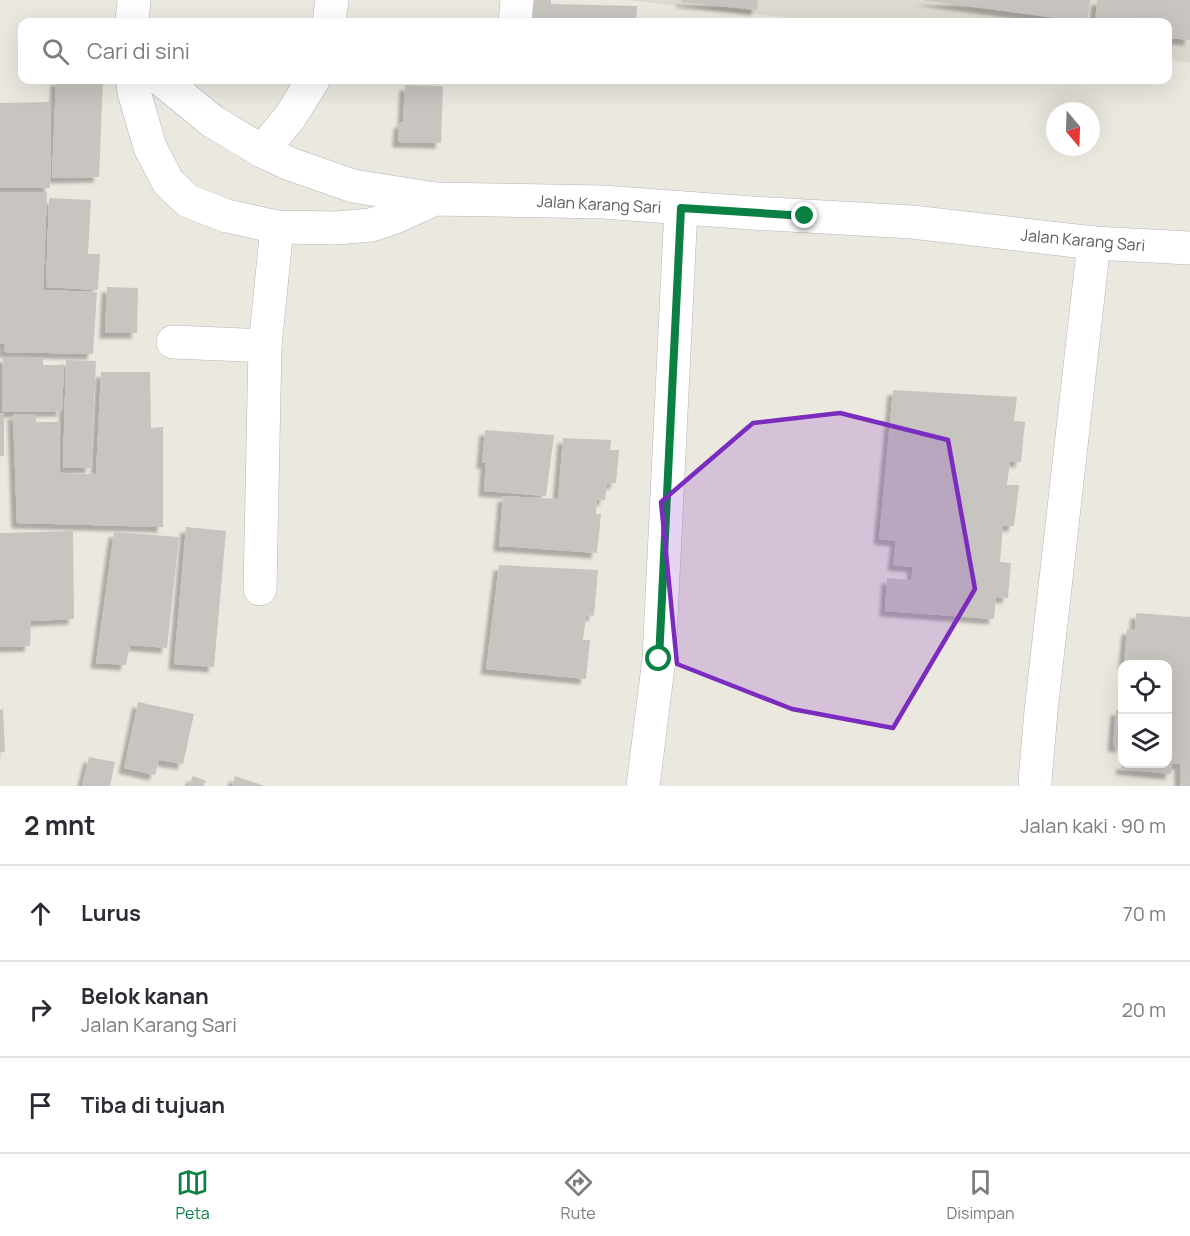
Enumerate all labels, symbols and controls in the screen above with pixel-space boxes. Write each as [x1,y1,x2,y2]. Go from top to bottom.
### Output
search box [18,18,1172,84]
icon: search [39,35,72,68]
text: Cari di sini [87,36,190,66]
north arrow [1046,102,1100,156]
street label: Jalan Karang Sari [536,190,662,218]
route end [791,202,817,228]
street label: Jalan Karang Sari [1020,224,1146,256]
route start [645,645,671,671]
map controls [1118,660,1172,768]
button: locate [1118,660,1172,714]
button: layers [1118,714,1172,768]
text: 2 mnt [24,807,96,843]
text: Jalan kaki · 90 m [1020,812,1166,839]
icon: ahead [24,897,57,930]
text: Lurus [81,898,141,928]
text: 70 m [1123,900,1166,927]
text: Belok kanan [81,981,209,1011]
icon: right [24,993,57,1026]
text: 20 m [1121,996,1166,1023]
text: Jalan Karang Sari [81,1011,237,1038]
icon: arrive [24,1089,57,1122]
text: Tiba di tujuan [81,1090,225,1120]
tab: Peta [175,1166,210,1224]
tab: Rute [561,1166,596,1224]
tab: Disimpan [947,1166,1015,1224]

